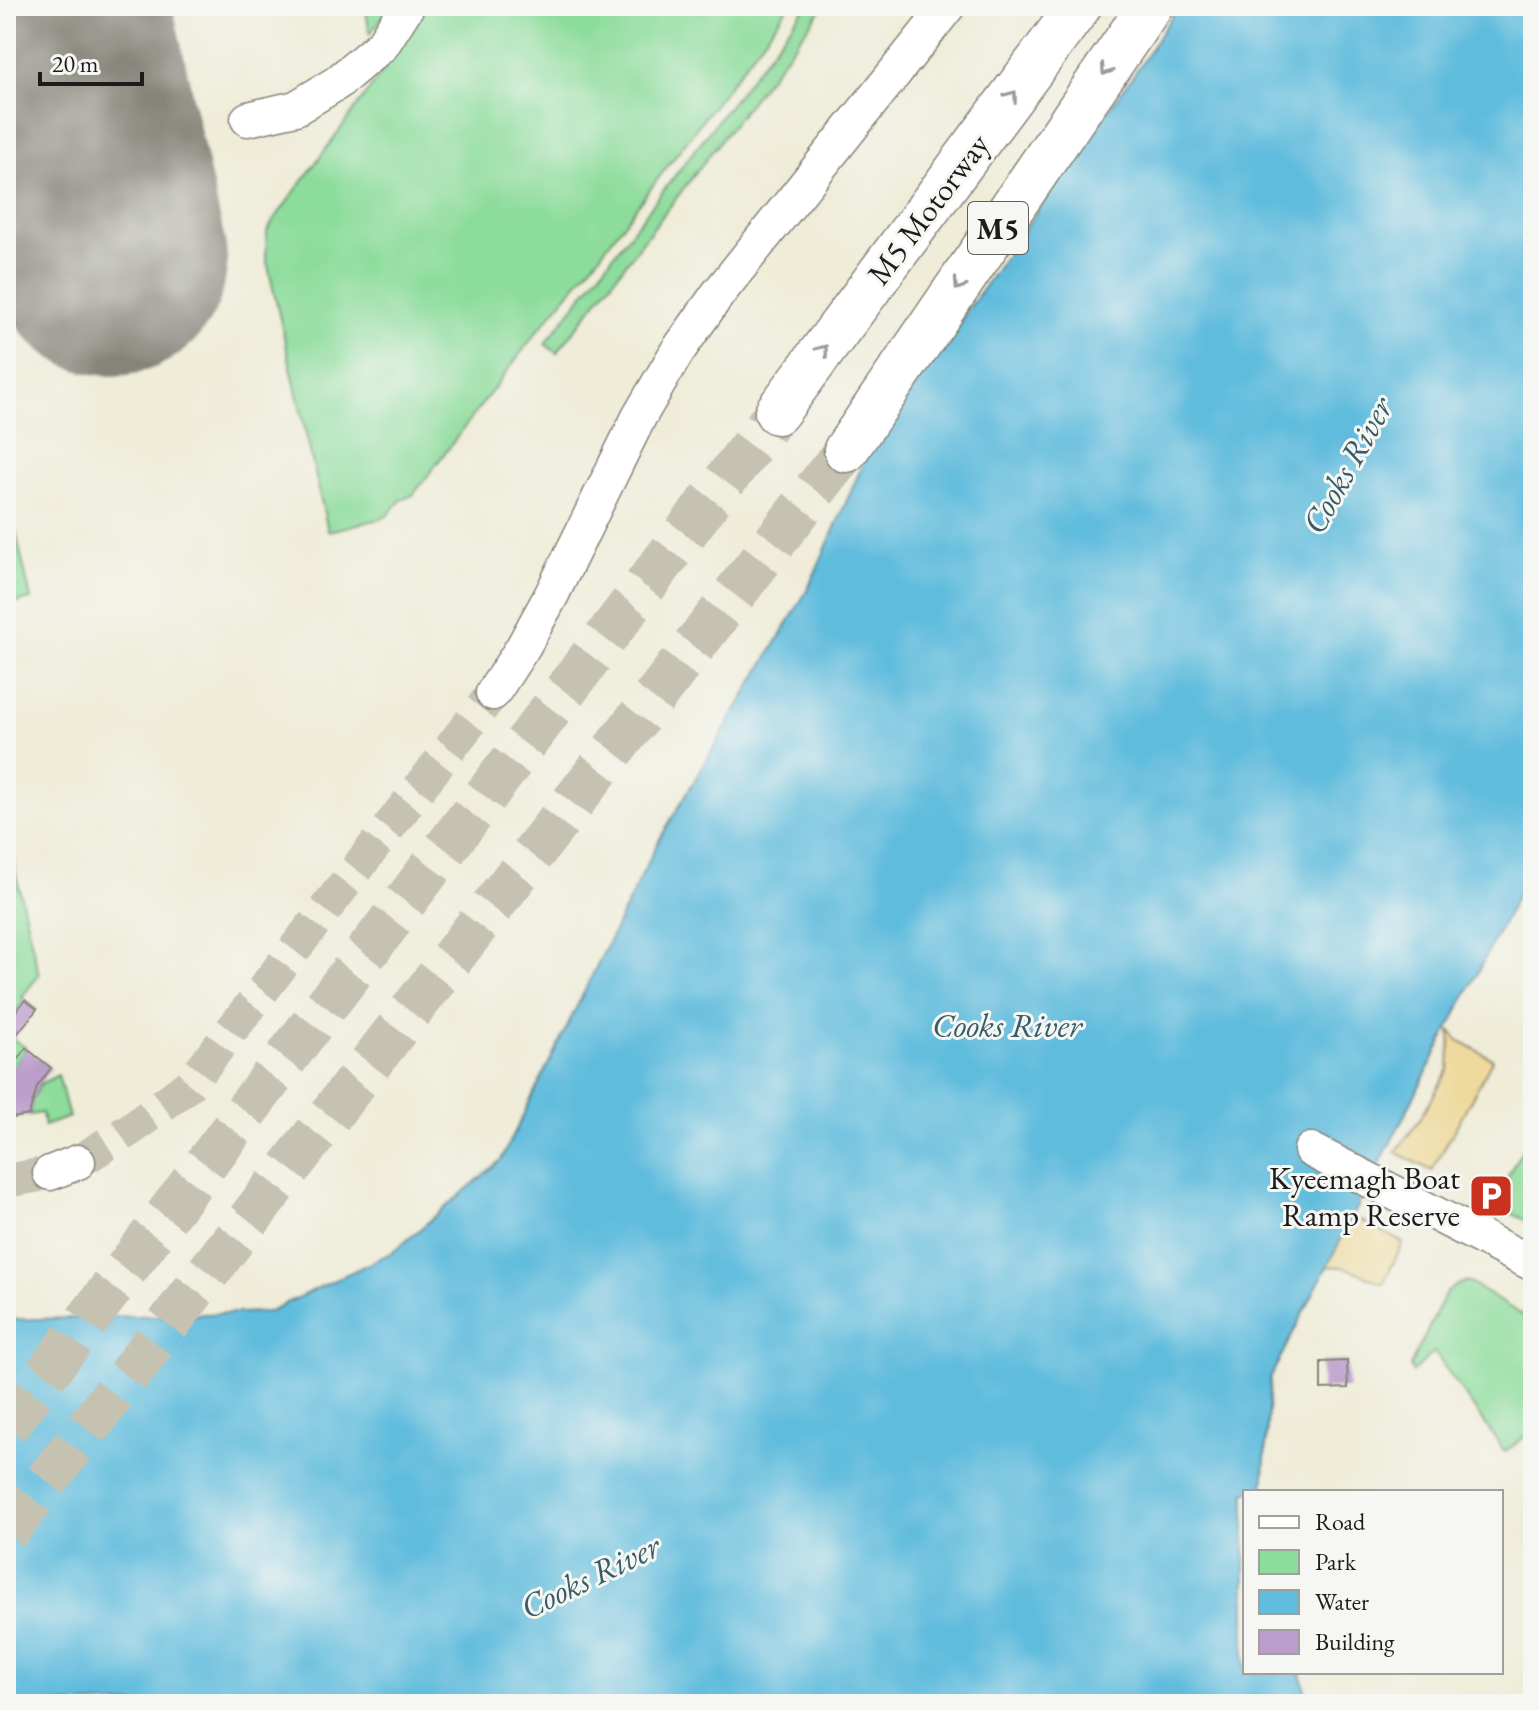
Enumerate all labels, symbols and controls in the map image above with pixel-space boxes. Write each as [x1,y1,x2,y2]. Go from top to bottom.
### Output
scale bar [40,36,142,86]
text: 20 m [52,48,99,79]
one-way arrow [1101,62,1116,76]
one-way arrow [1002,91,1017,105]
street label: M5 Motorway [859,126,997,292]
road number: M5 [968,202,1028,254]
one-way arrow [954,276,969,290]
one-way arrow [814,344,828,359]
water label: Cooks River [1291,387,1404,541]
water label: Cooks River [932,1003,1084,1047]
place label: Kyeemagh Boat Ramp Reserve [1269,1157,1460,1236]
parking icon: Kyeemagh Boat Ramp Reserve [1467,1172,1515,1220]
legend [1243,1490,1503,1674]
text: Road [1315,1506,1366,1537]
water label: Cooks River [513,1522,669,1629]
text: Park [1315,1546,1357,1577]
text: Water [1315,1586,1369,1617]
text: Building [1315,1626,1395,1657]

